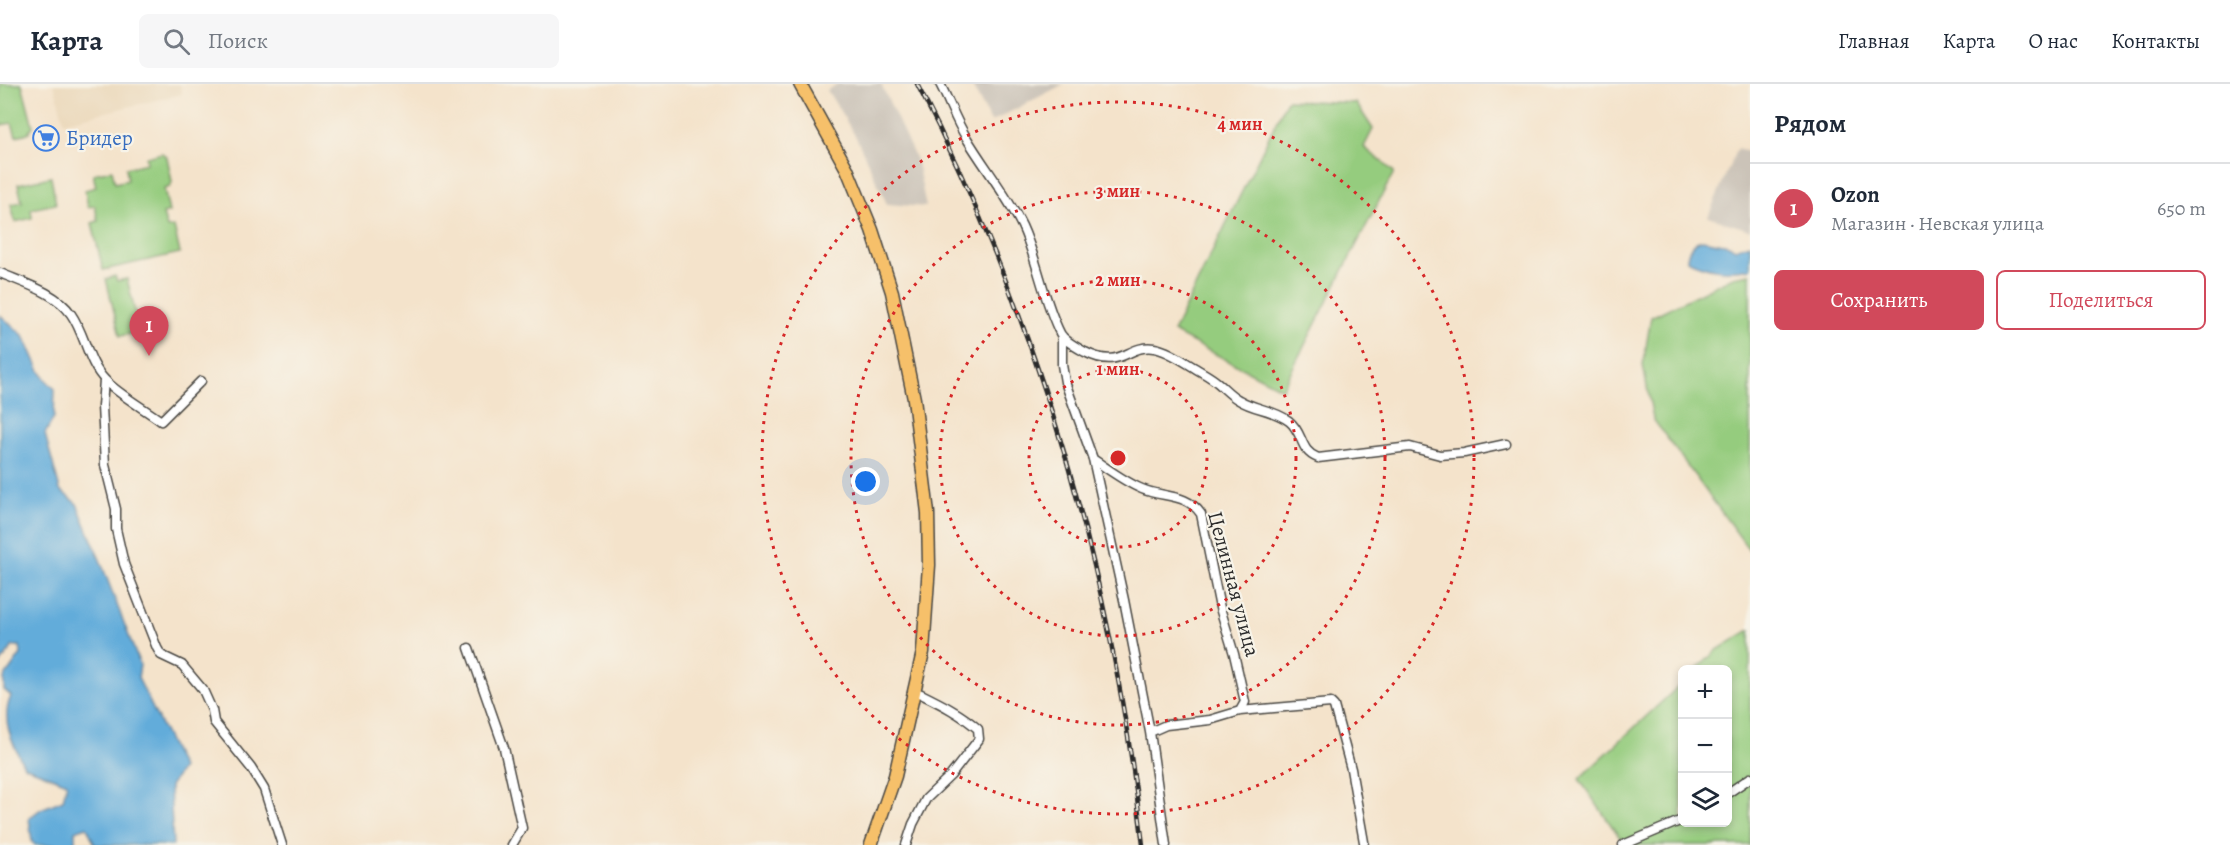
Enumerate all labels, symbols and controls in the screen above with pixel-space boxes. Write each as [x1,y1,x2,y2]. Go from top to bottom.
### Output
search box [139,14,559,68]
text: Карта [30,22,103,60]
icon: search [160,25,193,58]
text: Поиск [208,26,268,56]
text: Главная [1838,27,1910,55]
text: Карта [1943,27,1995,55]
text: О нас [2028,27,2078,55]
text: Контакты [2111,27,2200,55]
text: Рядом [1774,106,1846,141]
text: 4 мин [1217,112,1263,136]
supermarket icon: Бридер [31,123,61,153]
place label: Бридер [66,124,133,152]
text: 3 мин [1096,179,1140,203]
text: Ozon [1831,180,1880,210]
text: 1 [1790,195,1797,222]
text: 650 m [2157,195,2206,222]
text: Магазин · Невская улица [1831,210,2044,237]
text: 2 мин [1095,268,1141,292]
button: Сохранить [1774,270,1984,330]
button: Поделиться [1996,270,2206,330]
pin: 1 [130,306,168,356]
text: 1 мин [1096,357,1140,381]
centre of rings [1108,448,1128,468]
your location [851,467,880,496]
street label: Целинная улица [1201,508,1267,660]
map controls [1678,665,1732,827]
button: + [1678,665,1732,719]
button: − [1678,719,1732,773]
button: layers [1678,773,1732,827]

